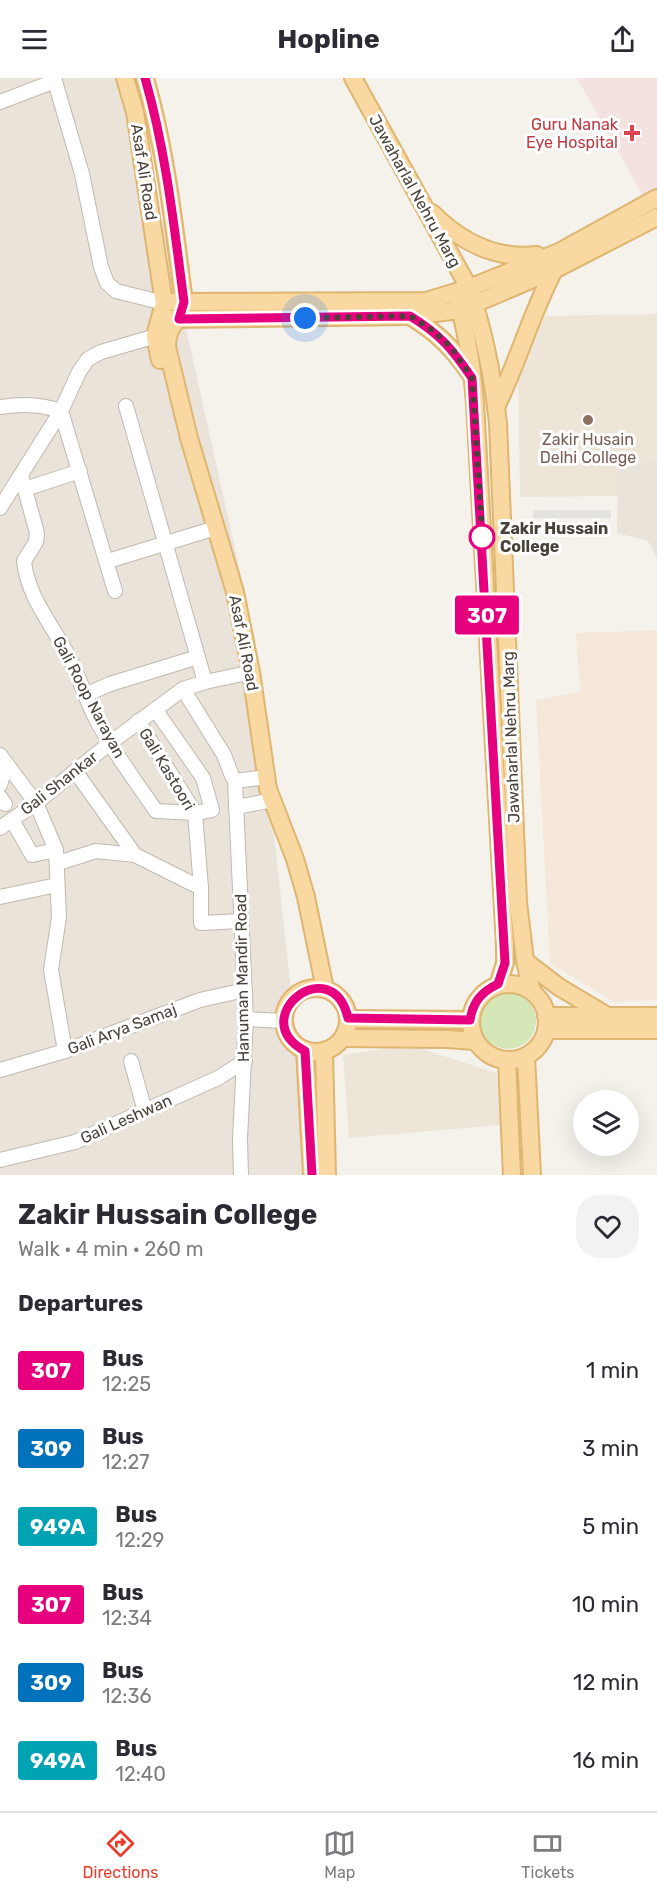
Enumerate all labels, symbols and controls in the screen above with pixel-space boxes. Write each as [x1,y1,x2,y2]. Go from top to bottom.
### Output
icon: menu [18,23,51,56]
text: Hopline [277,23,380,55]
icon: share [606,23,639,56]
street label: Jawaharlal Nehru Marg [365,111,465,271]
place label: Guru Nanak Eye Hospital [526,115,619,152]
street label: Asaf Ali Road [127,122,161,222]
marker: Guru Nanak Eye Hospital [623,124,641,142]
your location [290,303,320,333]
marker: Zakir Husain Delhi College [581,413,595,427]
place label: Zakir Husain Delhi College [540,430,636,467]
place label: Zakir Hussain College [500,519,608,556]
marker: Zakir Hussain College [469,524,495,550]
street label: Asaf Ali Road [225,593,263,693]
line badge: 307 [452,596,522,634]
text: 307 [467,603,507,628]
street label: Gali Roop Narayan [49,633,129,761]
street label: Jawaharlal Nehru Marg [499,651,523,823]
street label: Gali Kastoori [135,724,199,814]
street label: Gali Shankar [17,747,101,819]
street label: Hanuman Mandir Road [231,894,253,1062]
street label: Gali Arya Samaj [65,1000,179,1058]
street label: Gali Leshwan [77,1090,175,1148]
map controls [573,1090,639,1156]
button: layers [573,1090,639,1156]
button: heart [576,1195,639,1258]
text: Zakir Hussain College [18,1198,317,1231]
text: Walk · 4 min · 260 m [18,1237,204,1261]
text: Departures [18,1290,143,1317]
text: Bus [102,1345,144,1372]
text: 1 min [586,1357,639,1384]
text: 307 [31,1358,71,1383]
text: 12:25 [102,1372,151,1396]
text: Bus [102,1423,144,1450]
text: 3 min [582,1435,639,1462]
text: 309 [30,1436,72,1461]
text: 12:27 [102,1450,149,1474]
text: Bus [115,1501,157,1528]
text: 5 min [582,1513,639,1540]
text: 949A [30,1514,85,1539]
text: 12:29 [115,1528,164,1552]
text: Bus [102,1579,144,1606]
text: 10 min [572,1591,639,1618]
text: 307 [31,1592,71,1617]
text: 12:34 [102,1606,152,1630]
text: Bus [102,1657,144,1684]
text: 12 min [573,1669,639,1696]
text: 309 [30,1670,72,1695]
text: 12:36 [102,1684,152,1708]
text: Bus [115,1735,157,1762]
text: 16 min [573,1747,639,1774]
text: 949A [30,1748,85,1773]
text: 12:40 [115,1762,166,1786]
tab: Directions [83,1827,158,1882]
tab: Map [323,1827,356,1882]
tab: Tickets [521,1827,574,1882]

